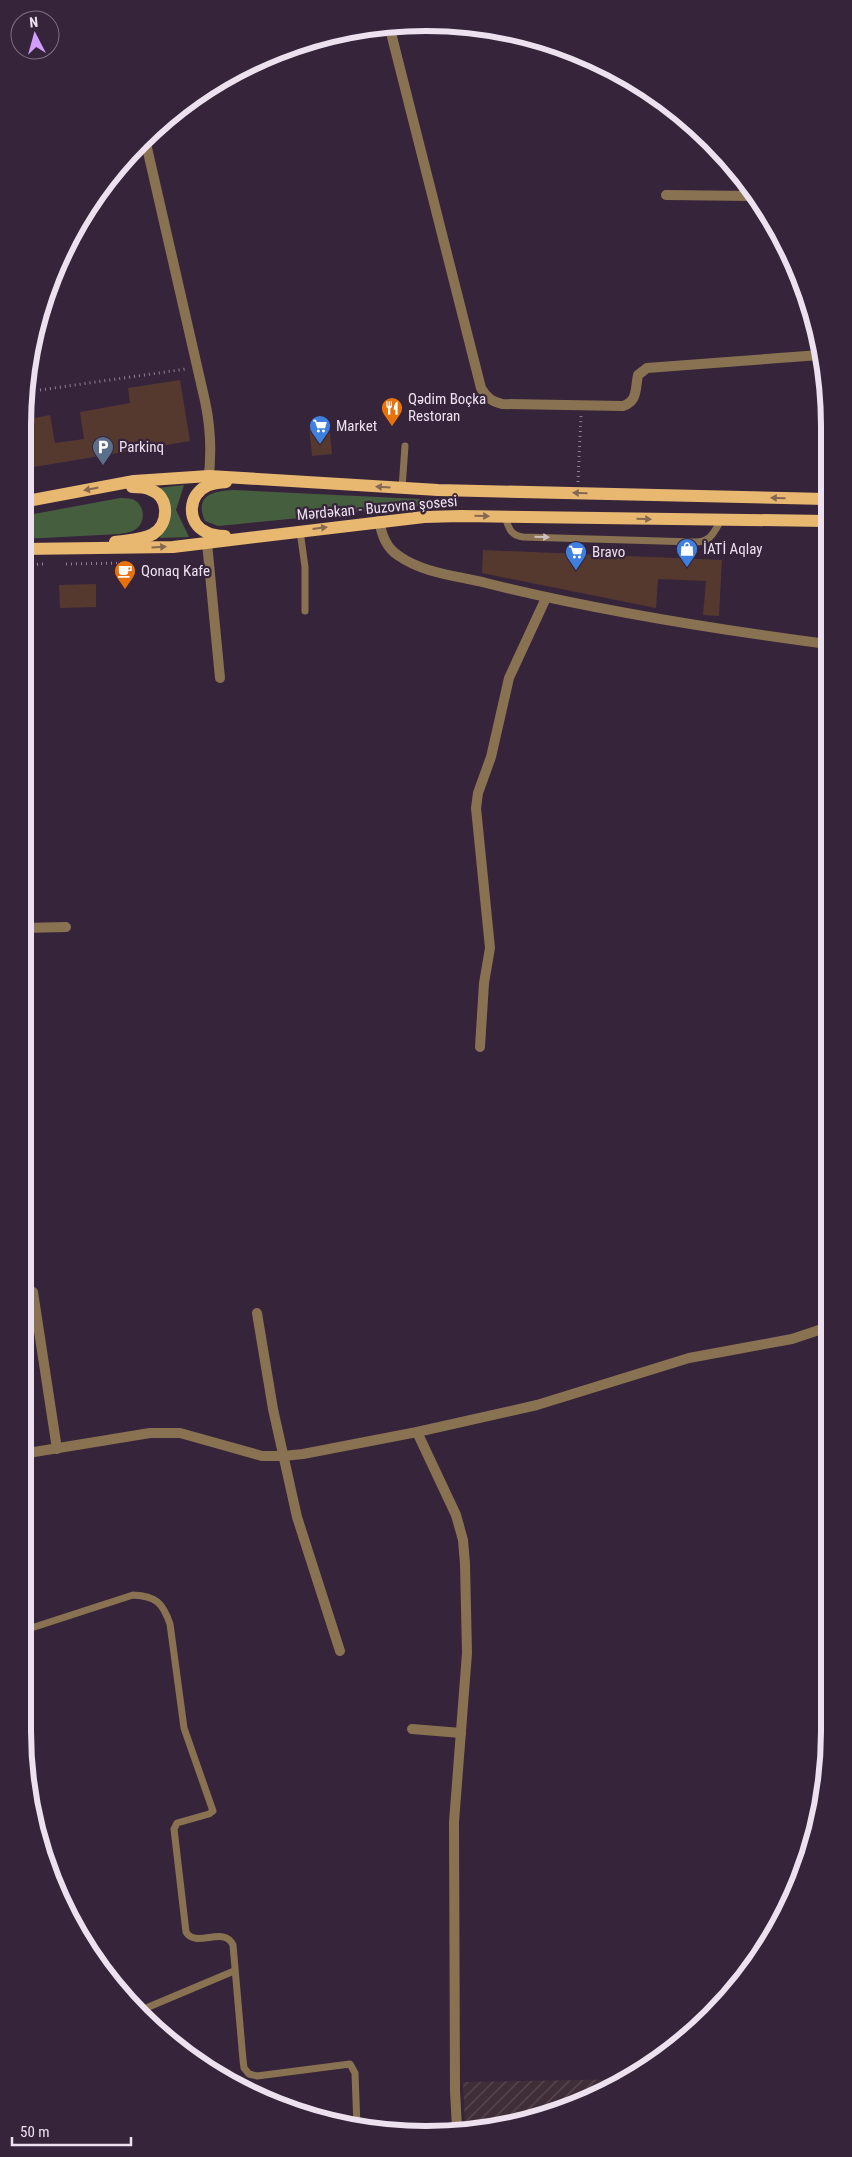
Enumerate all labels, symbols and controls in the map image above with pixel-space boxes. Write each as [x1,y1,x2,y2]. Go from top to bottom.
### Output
north arrow [10,10,60,60]
text: N [29,14,39,30]
place label: Qədim Boçka Restoran [408,390,486,425]
restaurant icon: Qədim Boçka Restoran [380,396,404,427]
supermarket icon: Market [308,414,332,445]
place label: Market [336,417,377,435]
parking icon: Parkinq [91,435,115,466]
place label: Parkinq [119,438,164,456]
one-way arrow [375,483,391,491]
one-way arrow [82,485,98,493]
one-way arrow [572,489,588,497]
street label: Mərdəkan - Buzovna şosesi [296,492,458,524]
one-way arrow [769,494,785,502]
one-way arrow [474,512,490,520]
one-way arrow [637,515,653,523]
one-way arrow [312,524,328,532]
one-way arrow [534,533,550,541]
shop icon: İATİ Aqlay [675,537,699,568]
supermarket icon: Bravo [564,540,588,571]
place label: İATİ Aqlay [703,540,763,558]
one-way arrow [151,543,167,551]
place label: Bravo [592,543,625,561]
cafe icon: Qonaq Kafe [113,559,137,590]
place label: Qonaq Kafe [141,562,210,580]
scale bar [12,2114,131,2146]
text: 50 m [20,2123,50,2141]

